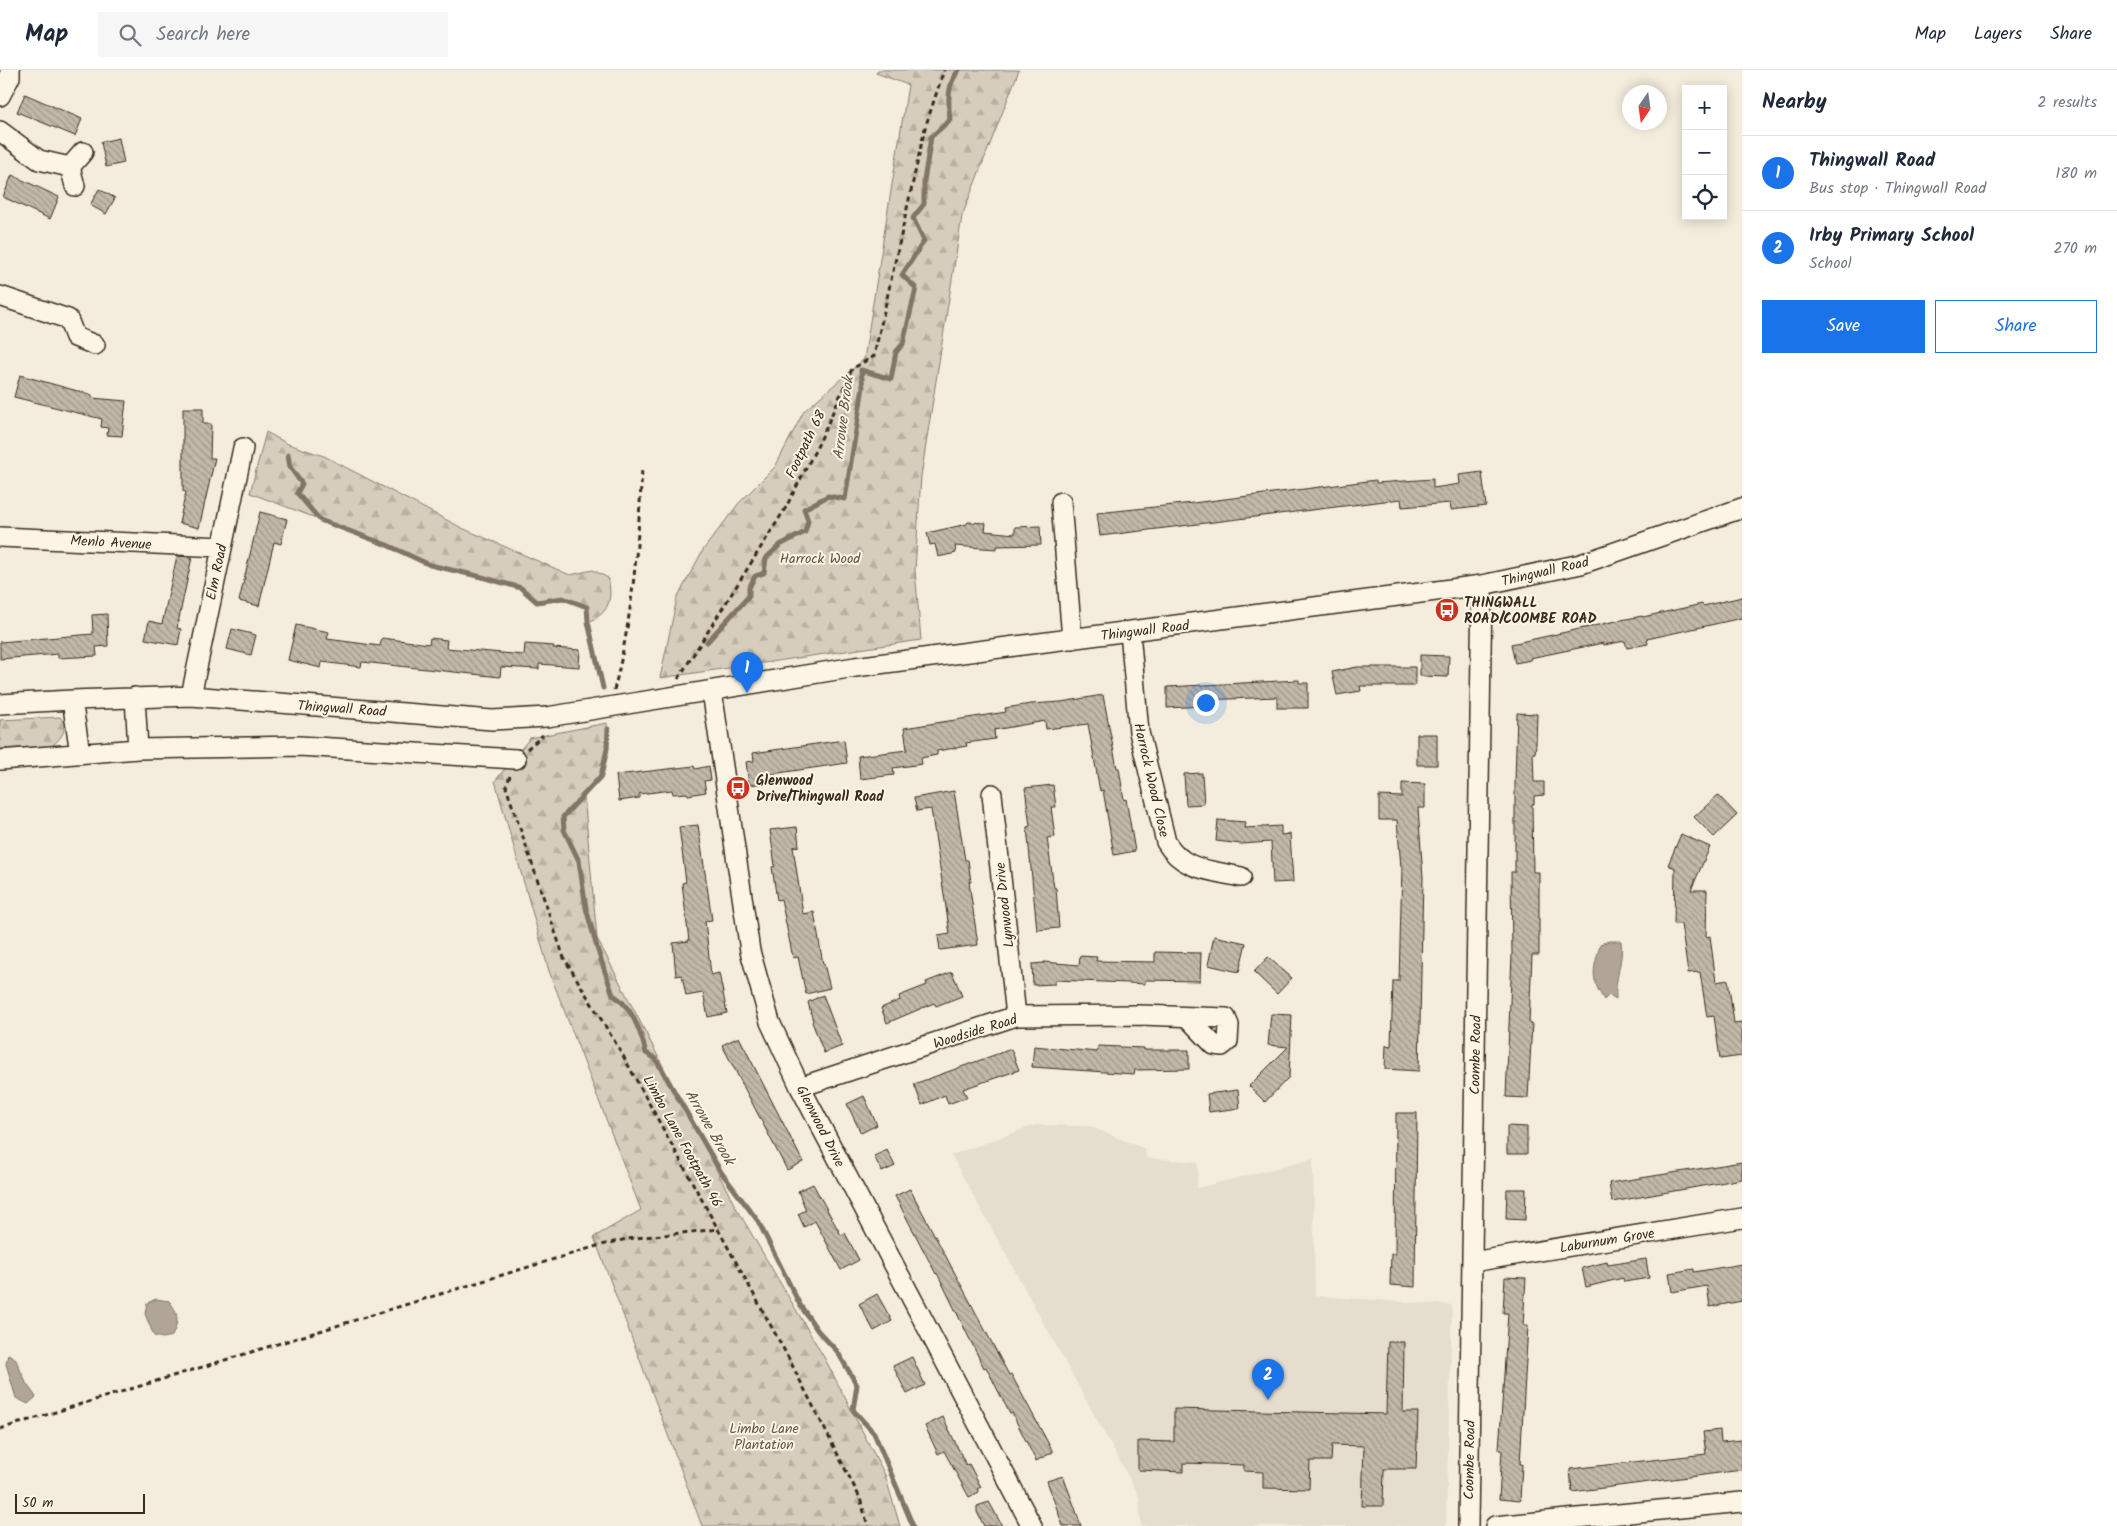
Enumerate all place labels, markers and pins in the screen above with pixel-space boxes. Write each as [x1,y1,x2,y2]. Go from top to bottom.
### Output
place label: THINGWALL ROAD/COOMBE ROAD [1464,592,1597,630]
bus stop icon: THINGWALL ROAD/COOMBE ROAD [1434,597,1460,623]
pin: 1 [731,652,763,693]
place label: Glenwood Drive/Thingwall Road [756,770,884,808]
bus stop icon: Glenwood Drive/Thingwall Road [725,775,751,801]
pin: 2 [1252,1359,1284,1400]

